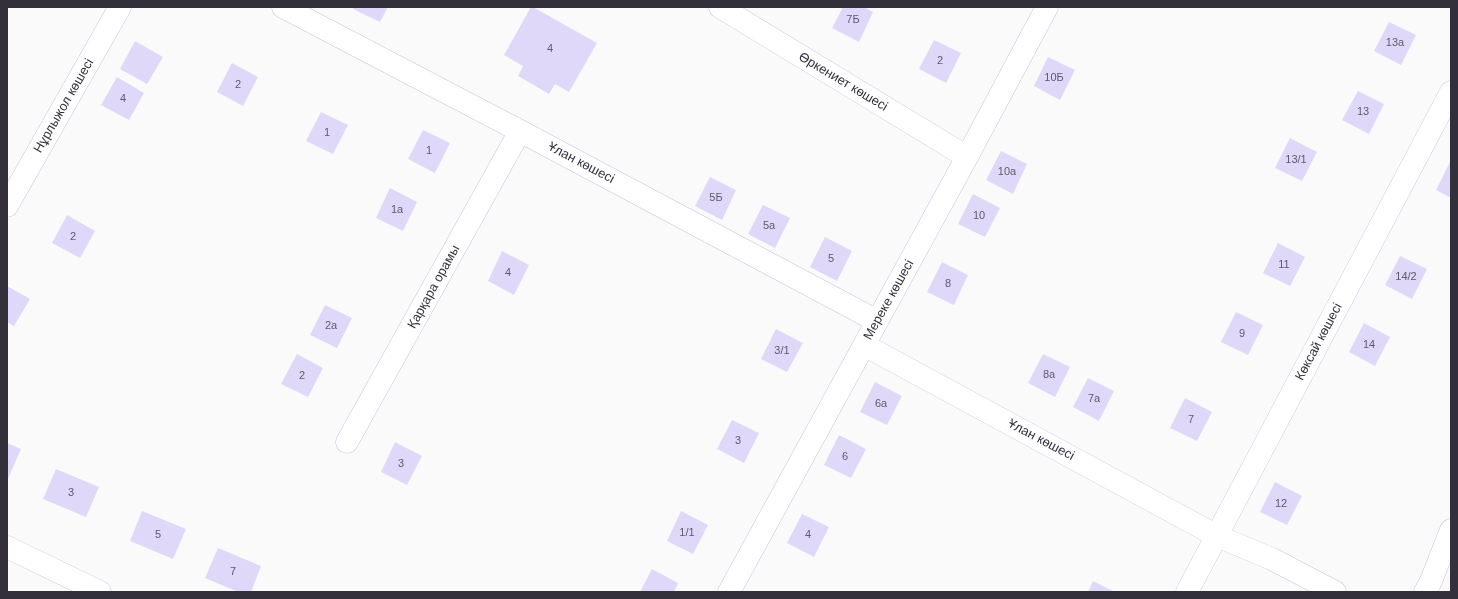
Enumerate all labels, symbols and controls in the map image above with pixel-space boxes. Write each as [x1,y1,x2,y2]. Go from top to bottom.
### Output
house number: 7Б [846,13,860,27]
house number: 13а [1386,36,1404,50]
house number: 4 [547,42,553,56]
street label: Өркениет көшесі [796,49,890,115]
house number: 2 [937,54,943,68]
street label: Нұрлыжол көшесі [31,56,97,156]
house number: 10Б [1044,71,1064,85]
house number: 2 [235,78,241,92]
house number: 4 [120,92,126,106]
house number: 13 [1357,105,1369,119]
house number: 1 [324,126,330,140]
street label: Ұлан көшесі [545,139,617,187]
house number: 1 [426,144,432,158]
house number: 13/1 [1285,153,1307,167]
house number: 10а [998,165,1016,179]
house number: 5Б [709,191,723,205]
house number: 1а [391,203,403,217]
house number: 10 [973,209,985,223]
house number: 5а [763,219,775,233]
house number: 2 [70,230,76,244]
street label: Қарқара орамы [405,243,463,331]
house number: 5 [828,252,834,266]
street label: Мереке көшесі [861,257,917,343]
house number: 11 [1278,258,1290,272]
house number: 4 [505,266,511,280]
house number: 14/2 [1395,270,1417,284]
house number: 8 [945,277,951,291]
street label: Көксай көшесі [1292,301,1346,383]
house number: 2а [325,319,337,333]
house number: 9 [1239,327,1245,341]
house number: 14 [1363,338,1375,352]
house number: 3/1 [774,344,790,358]
house number: 8а [1043,368,1055,382]
house number: 2 [299,369,305,383]
house number: 7а [1088,392,1100,406]
house number: 6а [875,397,887,411]
house number: 7 [1188,413,1194,427]
street label: Ұлан көшесі [1005,416,1077,464]
house number: 3 [735,434,741,448]
house number: 6 [842,450,848,464]
house number: 3 [398,457,404,471]
house number: 3 [68,486,74,500]
house number: 12 [1275,497,1287,511]
house number: 1/1 [679,526,695,540]
house number: 5 [155,528,161,542]
house number: 4 [805,528,811,542]
house number: 7 [230,565,236,579]

